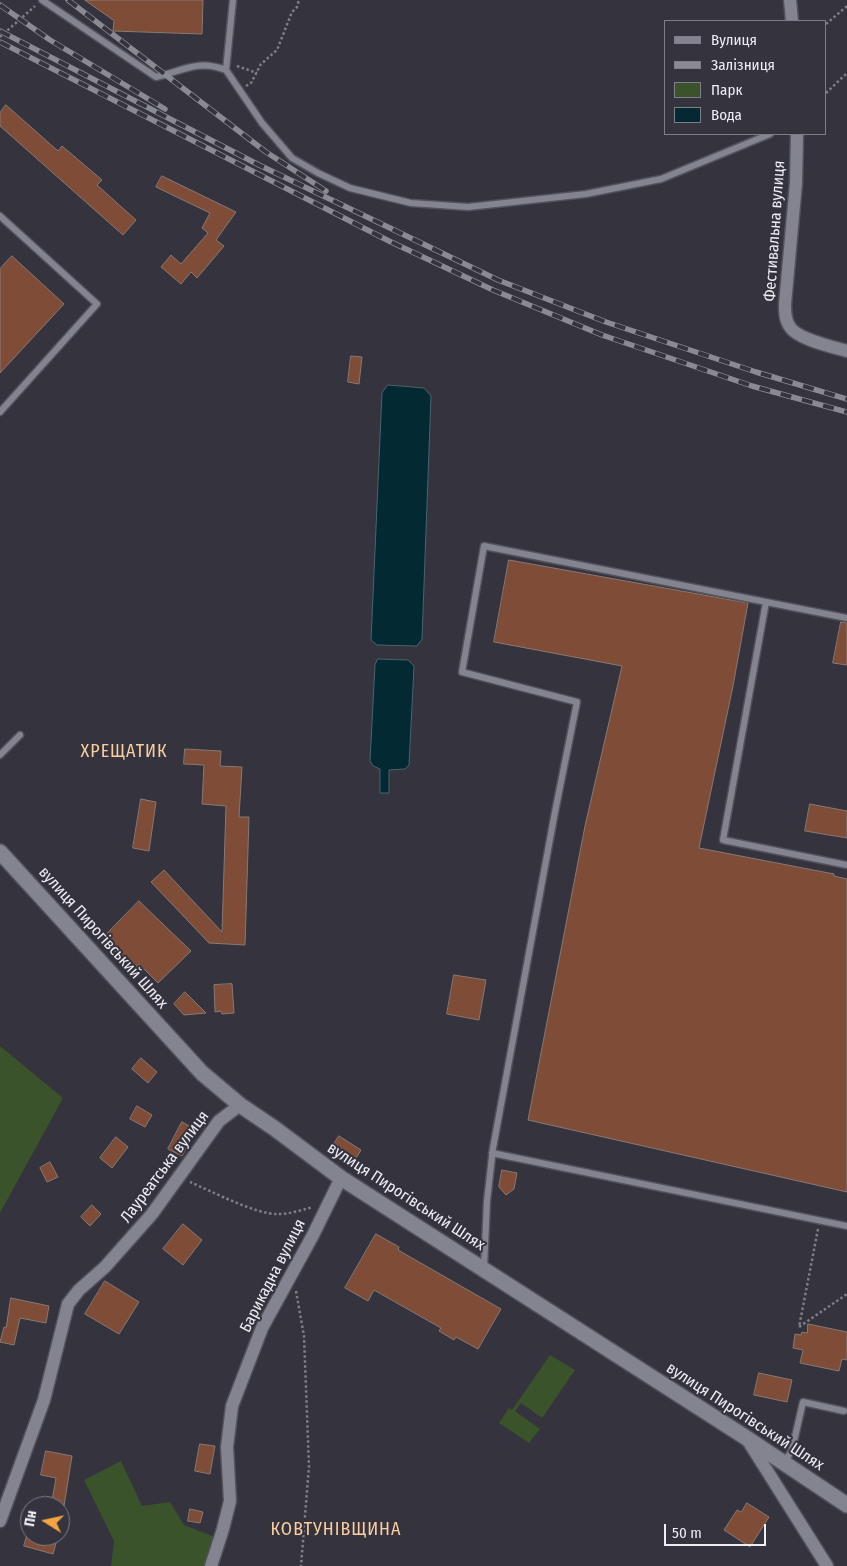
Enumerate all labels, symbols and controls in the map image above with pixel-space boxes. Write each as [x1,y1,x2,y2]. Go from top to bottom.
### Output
legend [664,20,827,135]
text: Вулиця [711,31,757,49]
text: Залізниця [711,56,775,74]
text: Парк [711,81,742,99]
text: Вода [711,106,742,124]
street label: Фестивальна вулиця [761,160,789,302]
district label: ХРЕЩАТИК [79,741,169,763]
street label: вулиця Пирогівський Шлях [34,863,172,1013]
street label: Лауреатська вулиця [117,1107,213,1227]
street label: вулиця Пирогівський Шлях [324,1139,488,1255]
street label: Барикадна вулиця [236,1216,310,1336]
street label: вулиця Пирогівський Шлях [663,1359,827,1475]
north arrow [20,1496,70,1546]
text: Пн [21,1509,40,1528]
scale bar [667,1514,770,1546]
district label: КОВТУНІВЩИНА [269,1519,403,1541]
text: 50 m [672,1524,702,1542]

